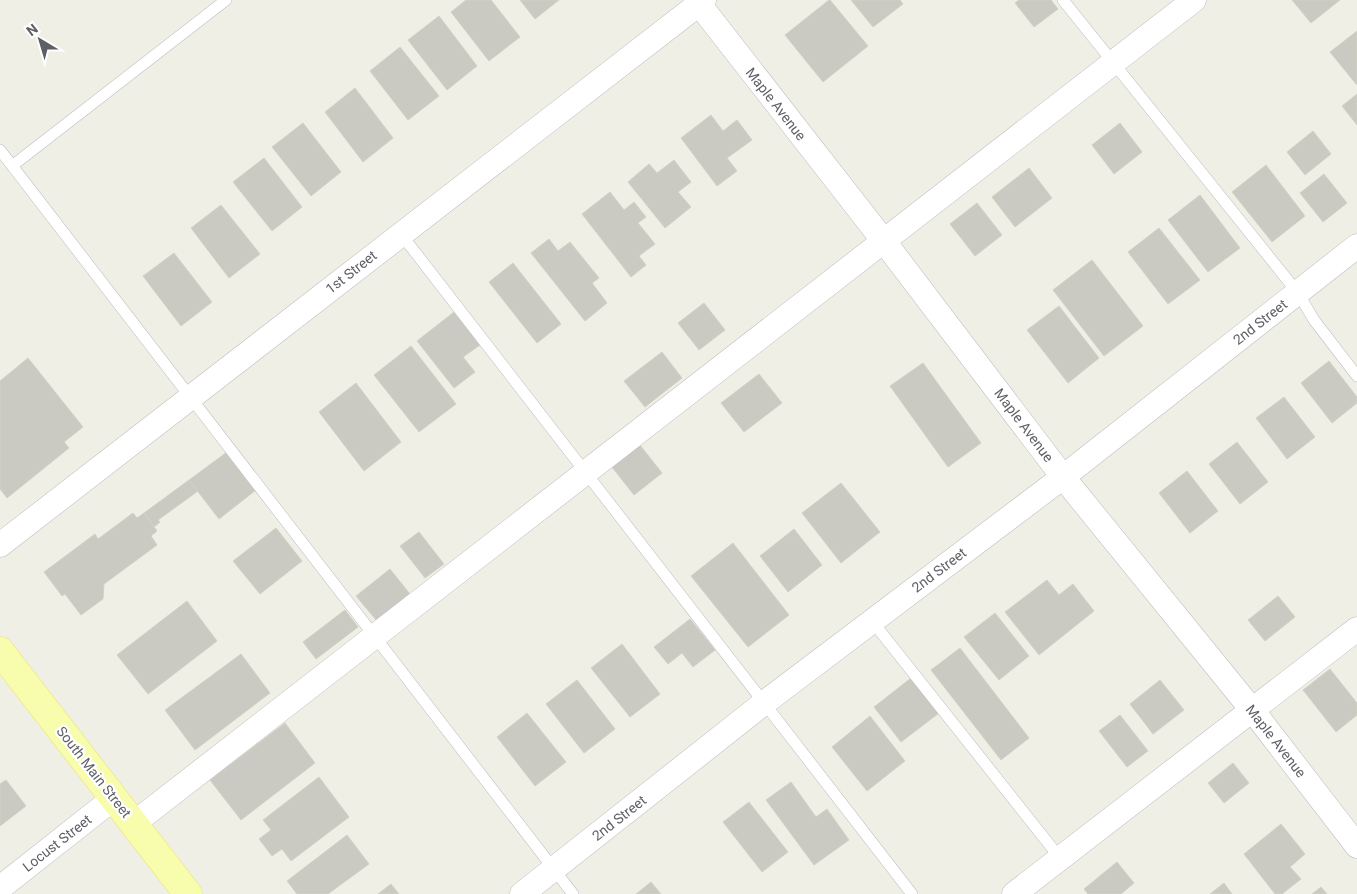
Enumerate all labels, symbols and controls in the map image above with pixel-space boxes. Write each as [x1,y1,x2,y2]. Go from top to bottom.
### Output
north arrow [15,15,65,65]
text: N [23,20,41,39]
street label: Maple Avenue [743,64,809,144]
street label: 1st Street [322,247,380,297]
street label: 2nd Street [1230,296,1290,348]
street label: Maple Avenue [991,385,1057,465]
street label: 2nd Street [909,544,970,596]
street label: Maple Avenue [1243,701,1309,781]
street label: South Main Street [53,723,135,821]
street label: 2nd Street [589,792,649,844]
street label: Locust Street [19,811,95,875]

